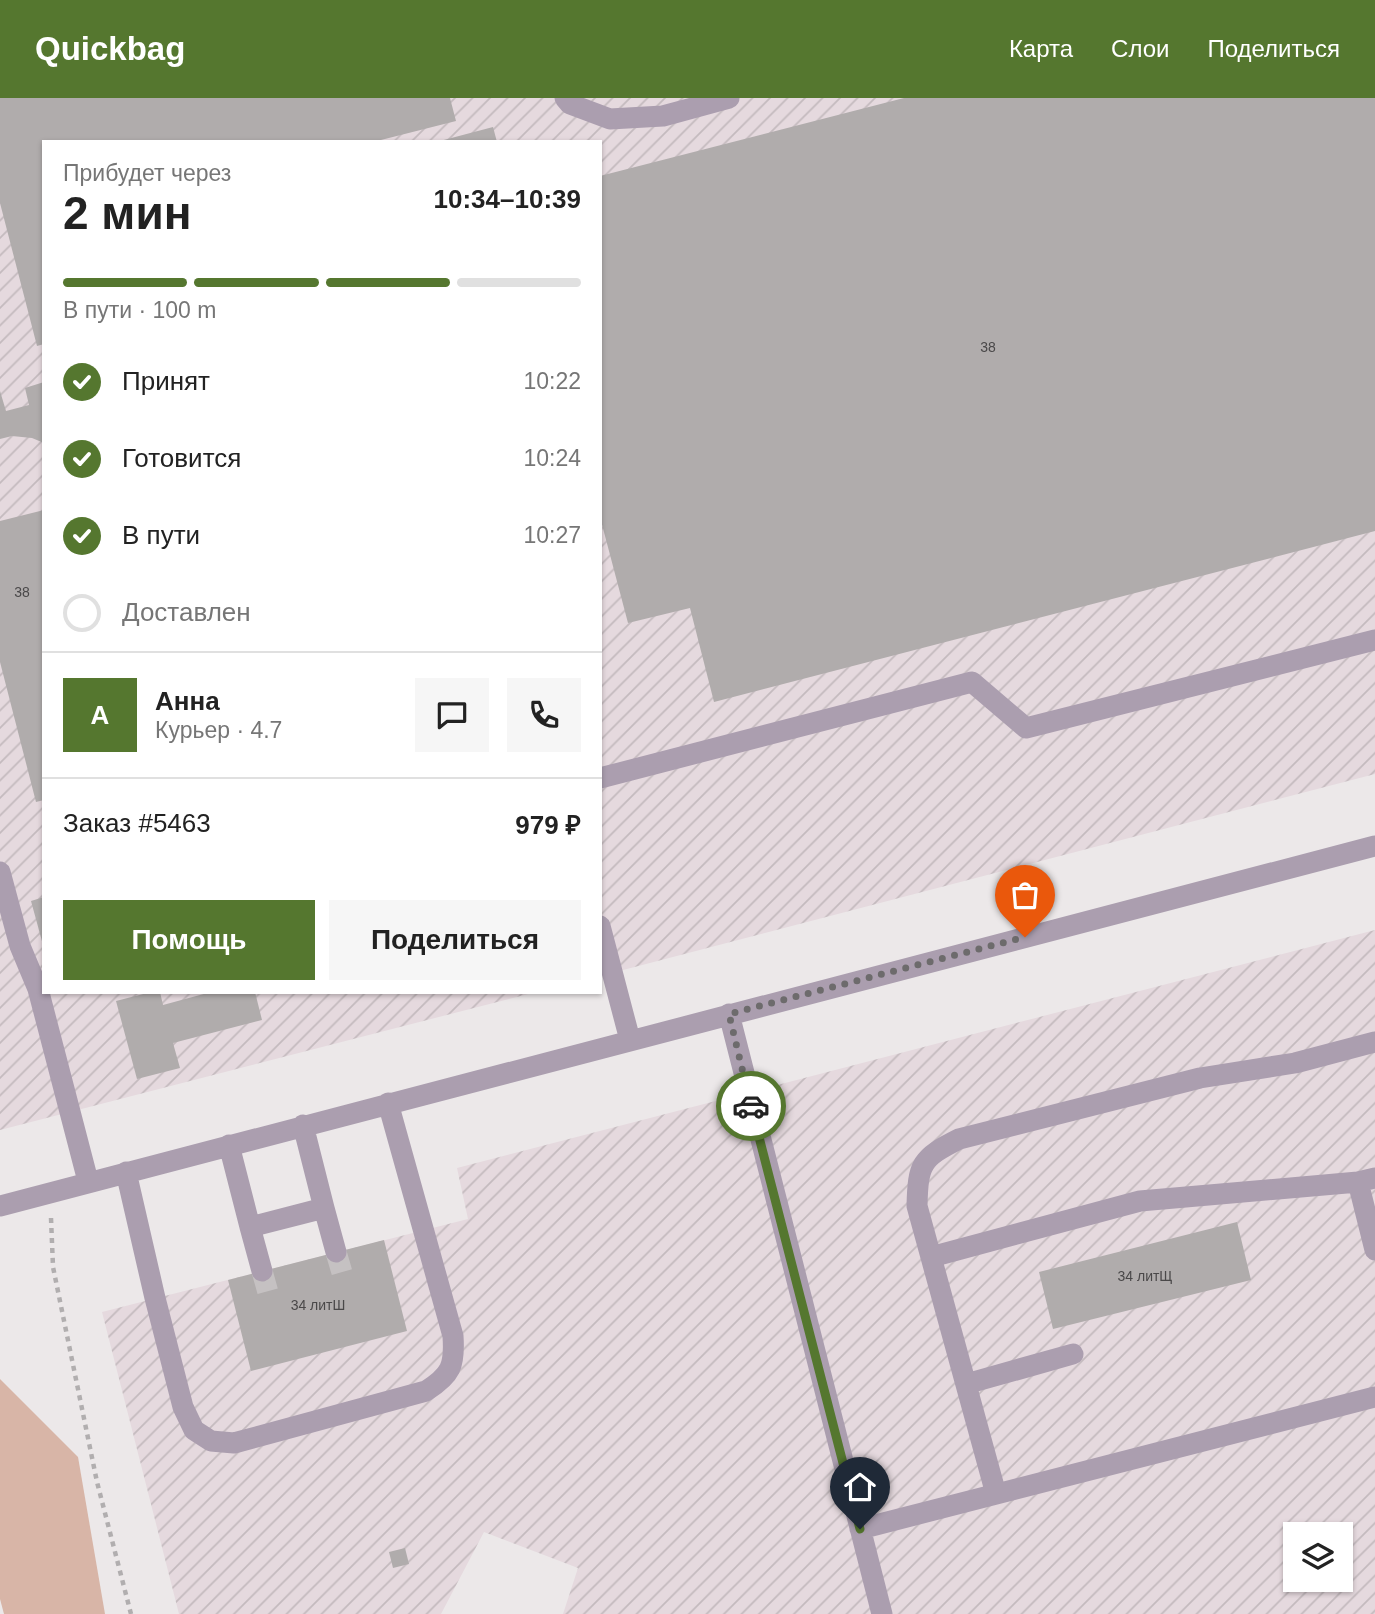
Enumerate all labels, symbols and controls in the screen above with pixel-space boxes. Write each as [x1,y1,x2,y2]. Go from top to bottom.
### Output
text: Quickbag [35,30,185,67]
text: Карта [1009,35,1073,62]
text: Слои [1111,35,1169,62]
text: Поделиться [1207,35,1340,62]
text: Прибудет через [63,160,231,186]
text: 10:34–10:39 [434,184,581,214]
text: 2 мин [63,187,191,239]
text: В пути · 100 m [63,297,216,323]
house number: 38 [980,339,996,355]
icon: check [63,363,101,401]
text: Принят [122,366,210,396]
text: 10:22 [523,368,581,394]
icon: check [63,440,101,478]
text: Готовится [122,443,241,473]
text: 10:24 [523,445,581,471]
icon: check [63,517,101,555]
text: В пути [122,520,200,550]
text: 10:27 [523,522,581,548]
house number: 38 [14,584,30,600]
text: Доставлен [122,597,251,627]
button: chat [415,678,489,752]
button: phone [507,678,581,752]
text: Анна [155,686,220,716]
text: А [91,700,109,730]
text: Курьер · 4.7 [155,717,282,743]
text: Заказ #5463 [63,808,211,838]
text: 979 ₽ [515,810,581,840]
pin [995,865,1055,937]
icon: bag [1006,876,1044,914]
button: Помощь [63,900,315,980]
button: Поделиться [329,900,581,980]
courier [716,1071,786,1141]
icon: car [732,1087,770,1125]
house number: 34 литЩ [1118,1268,1173,1284]
house number: 34 литШ [291,1297,345,1313]
pin [830,1457,890,1529]
icon: home [841,1468,879,1506]
map controls [1283,1522,1353,1592]
button: layers [1283,1522,1353,1592]

